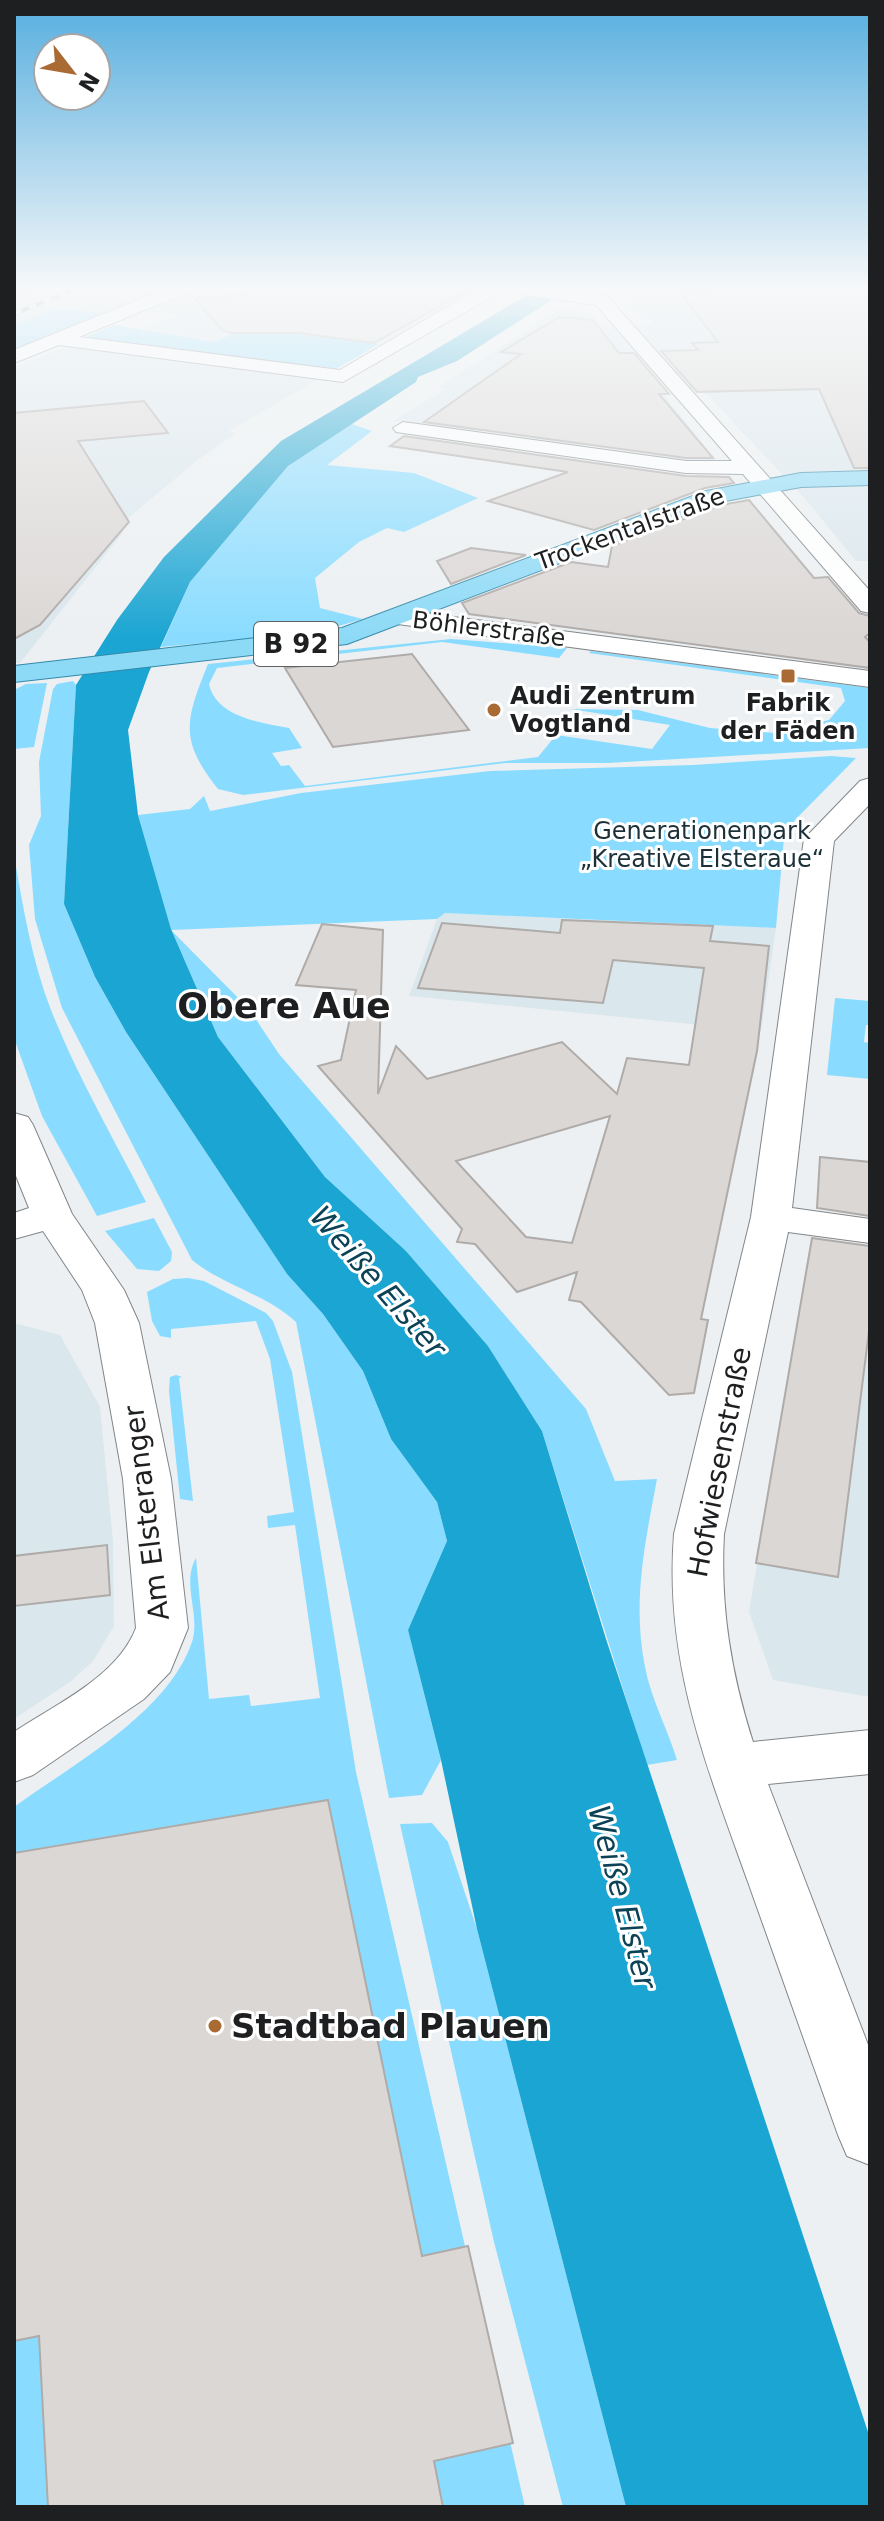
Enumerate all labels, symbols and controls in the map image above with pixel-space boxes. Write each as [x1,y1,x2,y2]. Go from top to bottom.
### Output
north arrow [32,32,112,112]
text: N [73,68,104,96]
street label: Trockentalstraße [531,482,728,576]
street label: Böhlerstraße [411,606,567,652]
road number: B 92 [254,622,338,666]
marker: Fabrik der Fäden [779,667,797,685]
place label: Audi Zentrum Vogtland [510,682,696,738]
place label: Fabrik der Fäden [720,689,856,745]
marker: Audi Zentrum Vogtland [485,701,503,719]
park label: Generationenpark „Kreative Elsteraue“ [580,817,824,873]
district label: Obere Aue [177,985,391,1026]
water label: Weiße Elster [303,1199,455,1366]
street label: Hofwiesenstraße [681,1344,758,1580]
street label: Am Elsteranger [117,1403,176,1622]
water label: Weiße Elster [581,1801,664,1994]
place label: Stadtbad Plauen [231,2006,550,2046]
marker: Stadtbad Plauen [206,2017,224,2035]

